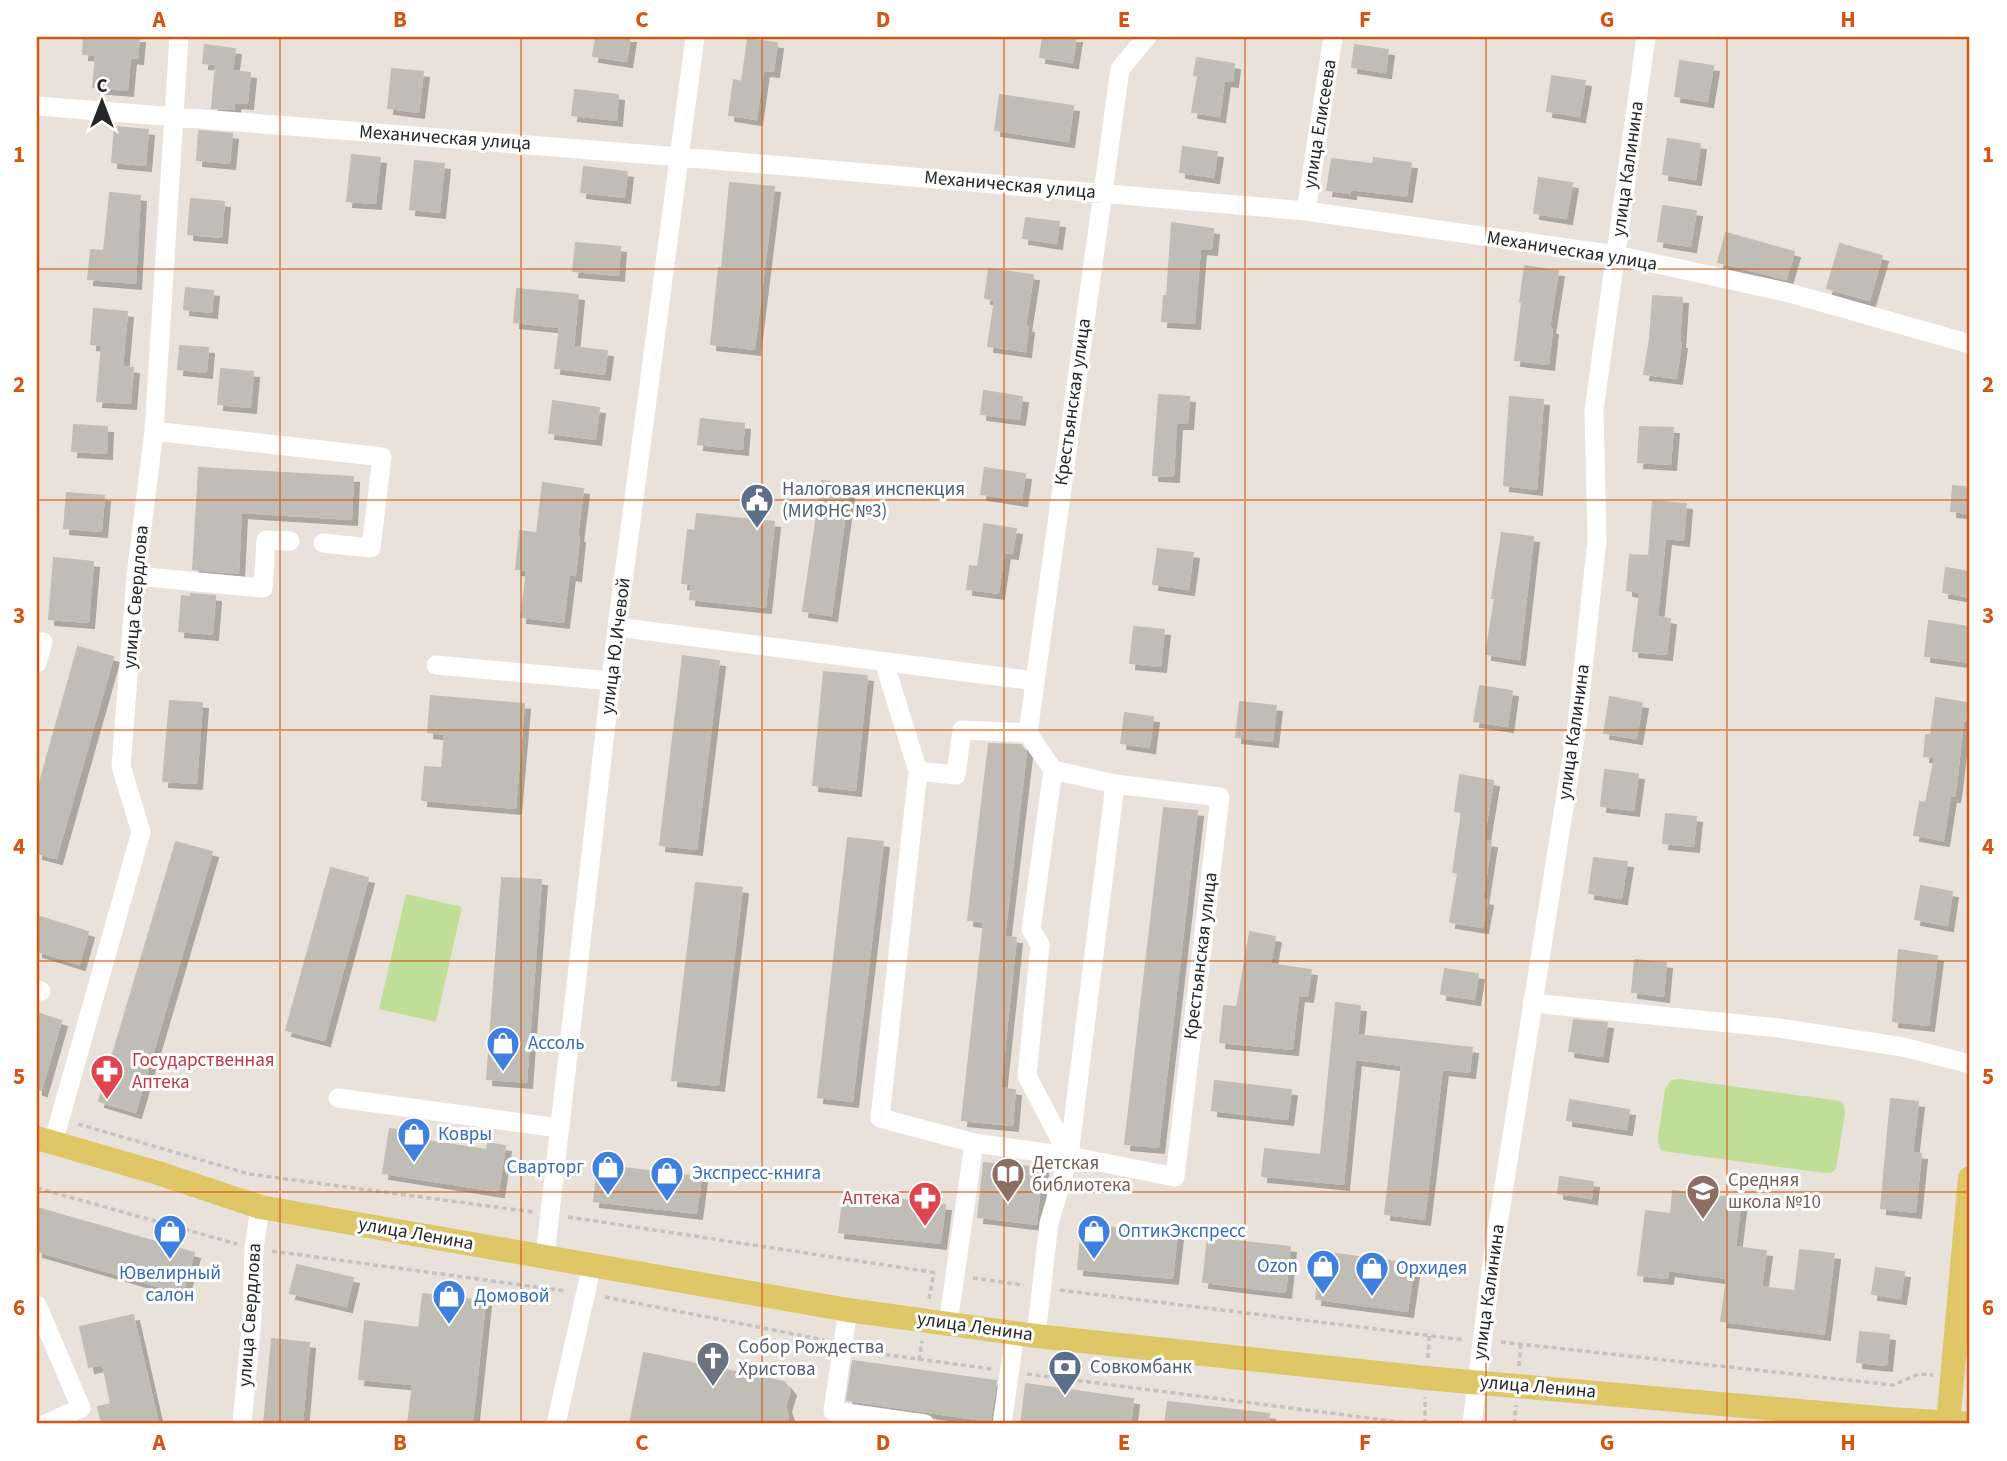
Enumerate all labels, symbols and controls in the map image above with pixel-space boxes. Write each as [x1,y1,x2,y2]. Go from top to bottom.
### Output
text: A [151,3,166,36]
text: B [393,3,407,36]
text: C [635,3,649,36]
text: D [876,3,890,36]
text: E [1118,3,1130,36]
text: F [1359,3,1371,36]
text: G [1600,3,1614,36]
text: H [1840,3,1856,36]
street label: улица Елисеева [1296,57,1344,191]
north arrow [66,66,136,136]
text: С [96,73,108,100]
street label: улица Калинина [1605,99,1651,239]
street label: Механическая улица [358,119,532,157]
text: 1 [13,138,25,171]
text: 1 [1982,138,1994,171]
street label: Механическая улица [923,164,1097,206]
street label: Механическая улица [1485,224,1659,278]
street label: Крестьянская улица [1048,317,1098,487]
text: 2 [13,368,25,401]
text: 2 [1982,368,1994,401]
place label: Налоговая инспекция (МИФНС №3) [782,476,965,525]
public building icon: Налоговая инспекция (МИФНС №3) [738,481,776,530]
street label: улица Свердлова [116,524,156,670]
street label: улица Ю.Ичевой [594,576,638,716]
text: 3 [13,599,25,632]
text: 3 [1982,599,1994,632]
street label: улица Калинина [1551,662,1597,802]
text: 4 [13,830,25,863]
text: 4 [1982,830,1994,863]
street label: Крестьянская улица [1177,871,1225,1041]
shop icon: Ассоль [484,1024,522,1073]
place label: Ассоль [528,1030,585,1057]
place label: Государственная Аптека [132,1047,275,1096]
pharmacy icon: Государственная Аптека [88,1052,126,1101]
text: 5 [13,1060,25,1093]
text: 5 [1982,1060,1994,1093]
shop icon: Ковры [395,1115,433,1164]
place label: Ковры [438,1121,492,1148]
shop icon: Сварторг [589,1148,627,1197]
place label: Детская библиотека [1032,1150,1131,1199]
place label: Сварторг [507,1154,584,1181]
shop icon: Экспресс-книга [648,1154,686,1203]
library icon: Детская библиотека [989,1155,1027,1204]
place label: Экспресс-книга [692,1160,821,1187]
place label: Средняя школа №10 [1728,1167,1821,1216]
school or university icon: Средняя школа №10 [1684,1172,1722,1221]
pharmacy icon: Аптека [906,1179,944,1228]
place label: Аптека [842,1185,900,1212]
street label: улица Ленина [356,1211,476,1257]
shop icon: Ювелирный салон [151,1212,189,1261]
shop icon: ОптикЭкспресс [1075,1212,1113,1261]
place label: ОптикЭкспресс [1118,1218,1246,1245]
street label: улица Калинина [1466,1222,1512,1362]
street label: улица Свердлова [232,1242,268,1388]
shop icon: Ozon [1304,1247,1342,1296]
shop icon: Орхидея [1353,1249,1391,1298]
place label: Ozon [1257,1253,1298,1280]
place label: Орхидея [1396,1255,1467,1282]
place label: Ювелирный салон [119,1260,221,1309]
shop icon: Домовой [430,1277,468,1326]
place label: Домовой [474,1283,550,1310]
text: 6 [13,1291,25,1324]
text: 6 [1982,1291,1994,1324]
street label: улица Ленина [915,1306,1035,1348]
place label: Собор Рождества Христова [738,1334,884,1383]
church icon: Собор Рождества Христова [694,1339,732,1388]
bank icon: Совкомбанк [1046,1348,1084,1397]
place label: Совкомбанк [1090,1354,1193,1381]
street label: улица Ленина [1479,1368,1597,1406]
text: A [151,1426,166,1459]
text: B [393,1426,407,1459]
text: C [635,1426,649,1459]
text: D [876,1426,890,1459]
text: E [1118,1426,1130,1459]
text: F [1359,1426,1371,1459]
text: G [1600,1426,1614,1459]
text: H [1840,1426,1856,1459]

